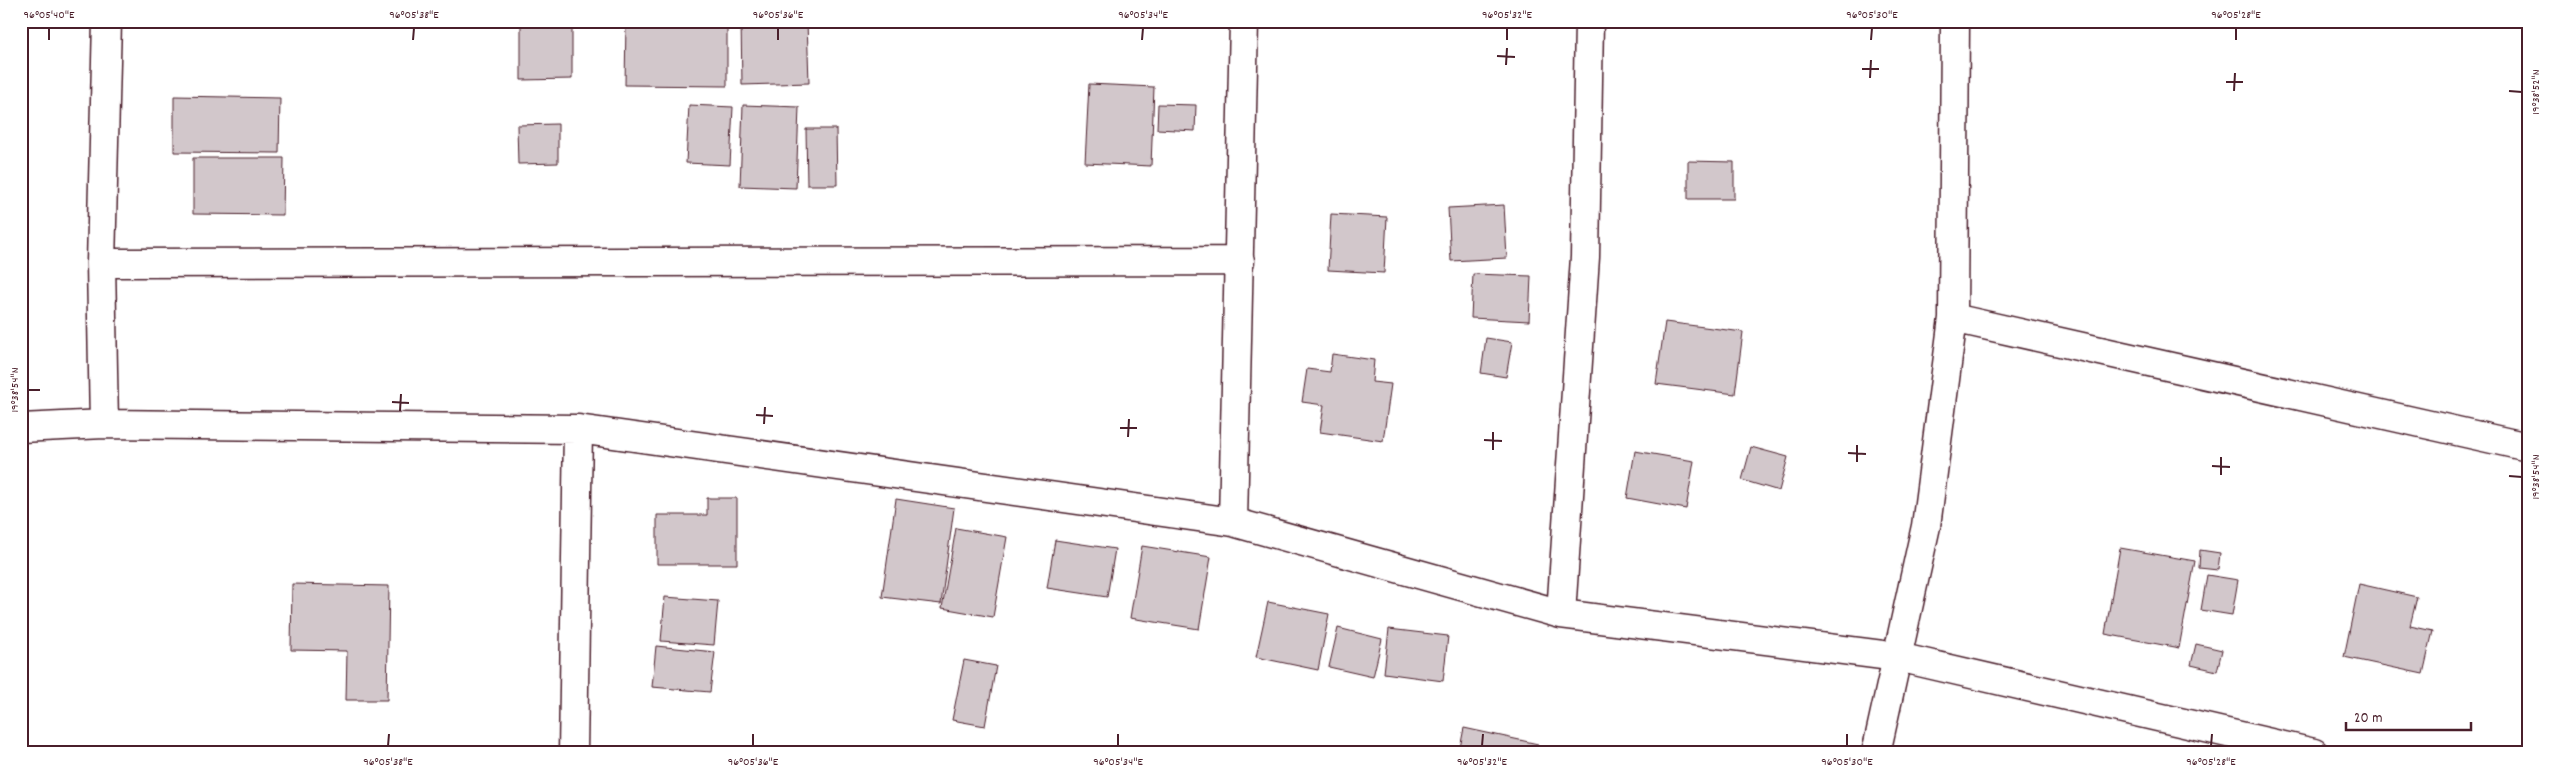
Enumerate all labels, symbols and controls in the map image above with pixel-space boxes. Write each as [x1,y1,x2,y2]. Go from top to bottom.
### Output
text: 96°05'40"E [24,7,75,24]
text: 96°05'38"E [389,7,439,24]
text: 96°05'36"E [753,7,804,24]
text: 96°05'34"E [1118,7,1168,24]
text: 96°05'32"E [1482,7,1533,24]
text: 96°05'30"E [1846,7,1898,24]
text: 96°05'28"E [2211,7,2261,24]
text: 19°38'52"N [2528,69,2545,115]
text: 19°38'54"N [7,367,24,413]
text: 19°38'54"N [2528,454,2545,500]
scale bar [2346,699,2472,731]
text: 20 m [2354,708,2382,730]
text: 96°05'38"E [363,754,413,771]
text: 96°05'36"E [728,754,779,771]
text: 96°05'34"E [1093,754,1143,771]
text: 96°05'32"E [1457,754,1508,771]
text: 96°05'30"E [1821,754,1873,771]
text: 96°05'28"E [2186,754,2236,771]

